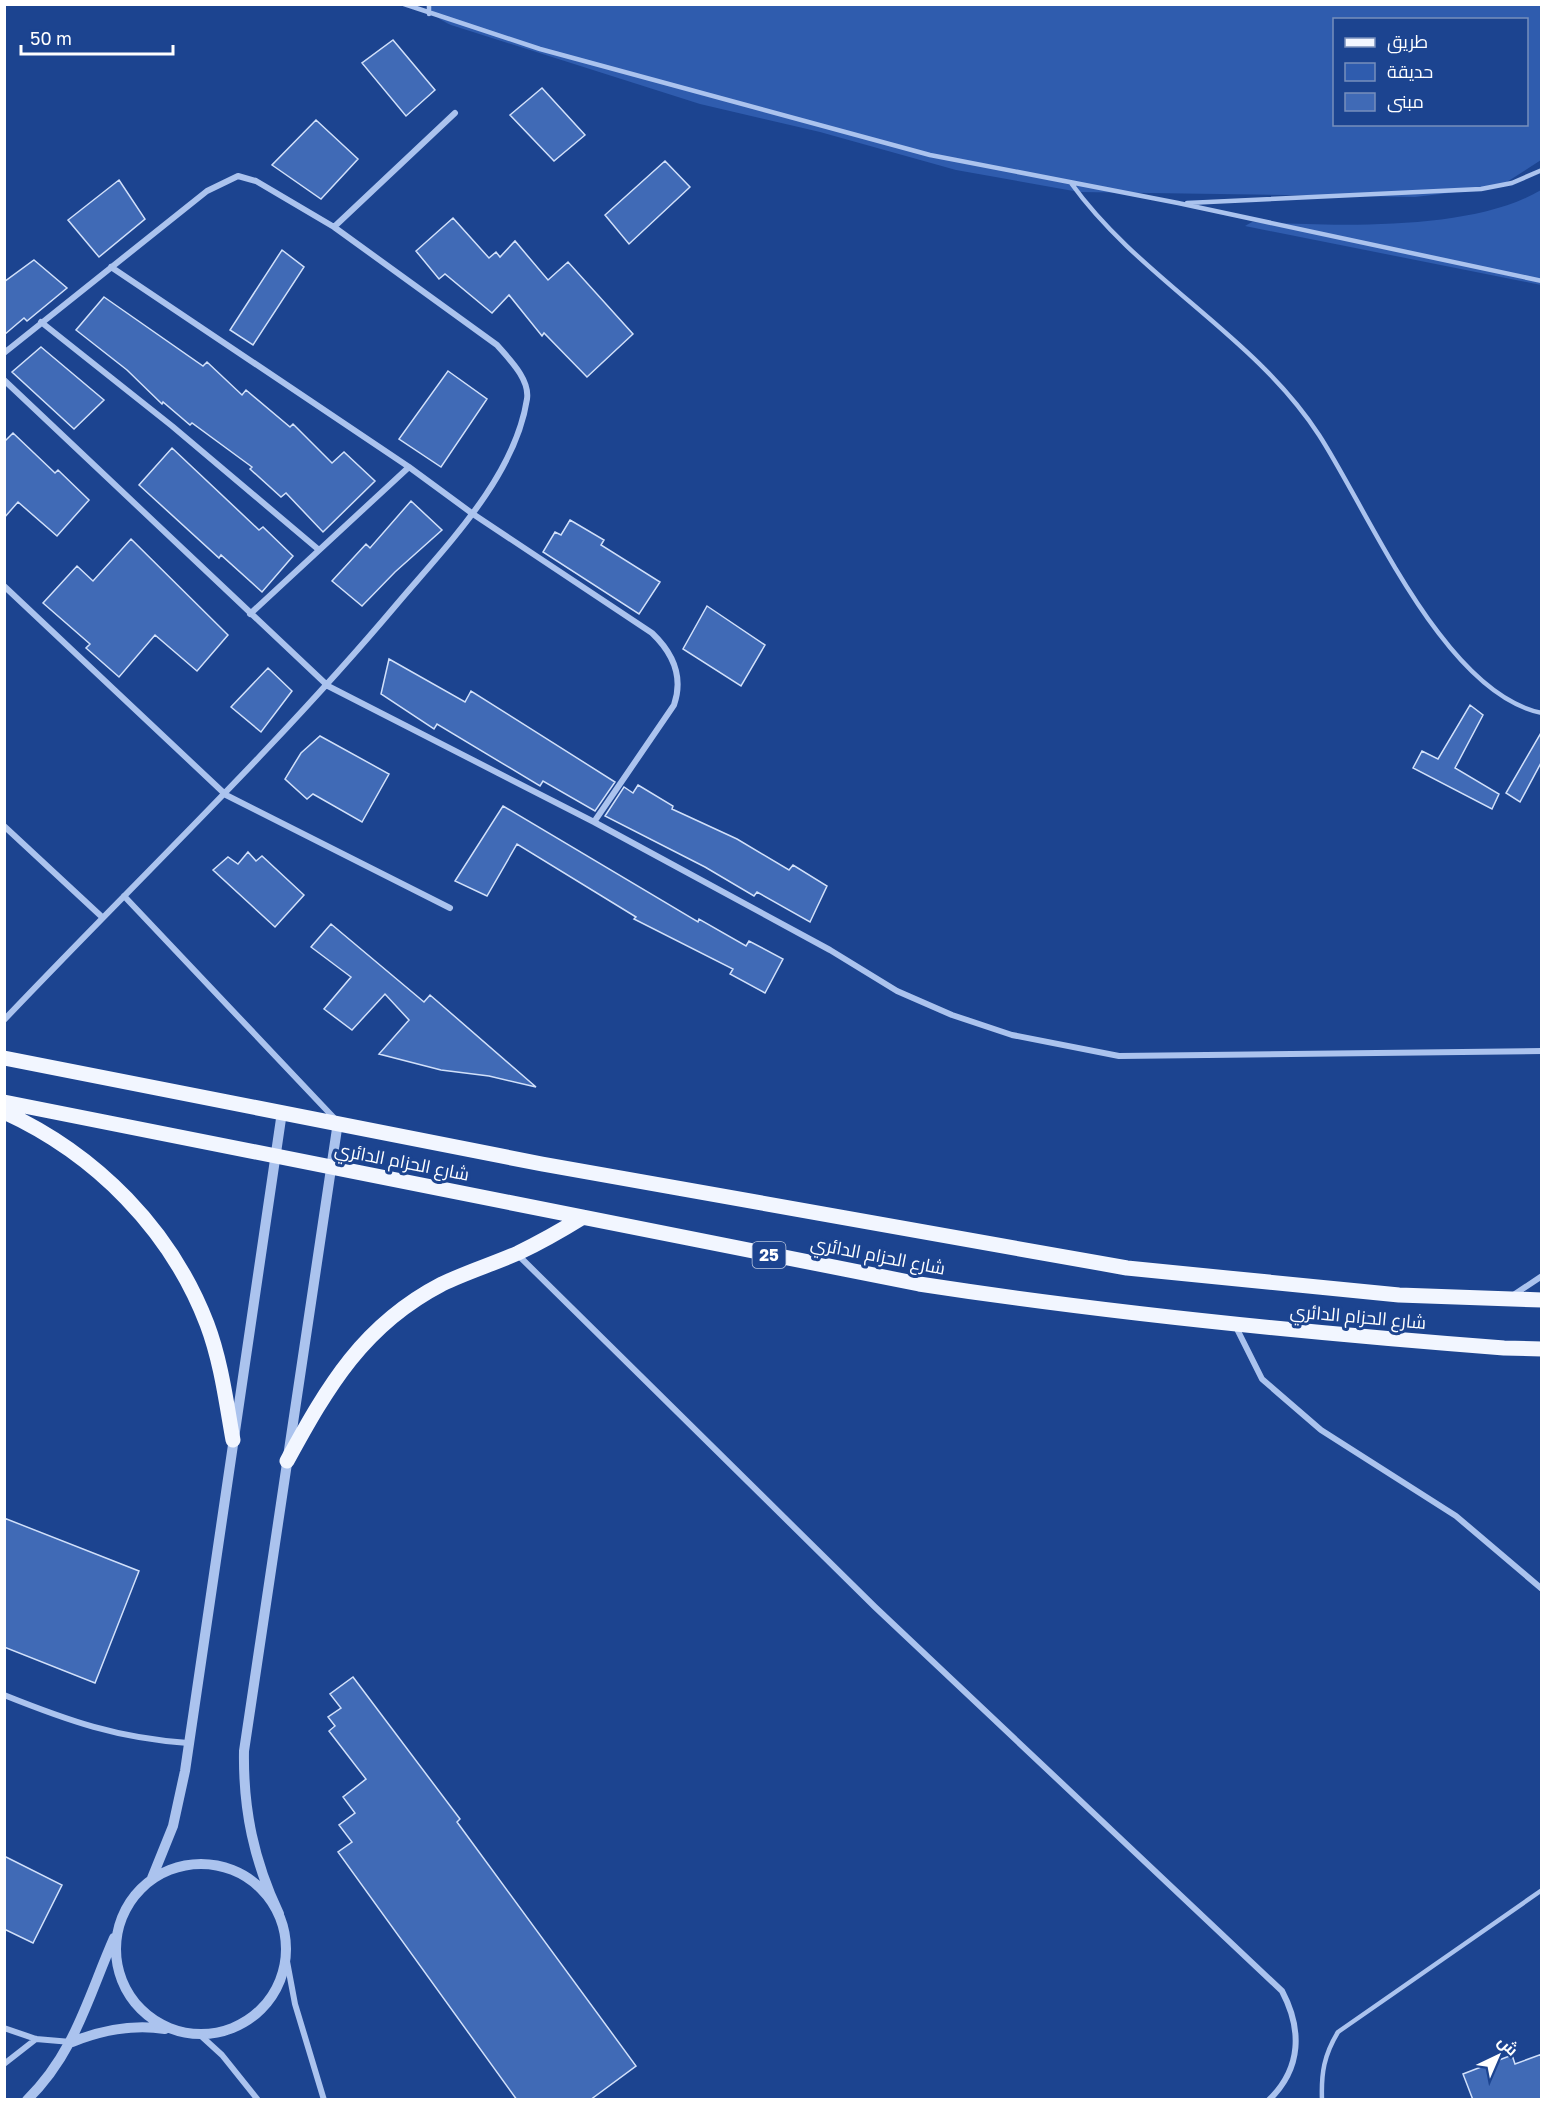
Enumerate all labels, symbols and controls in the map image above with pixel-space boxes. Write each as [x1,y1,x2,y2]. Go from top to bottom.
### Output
scale bar [21,18,172,56]
legend [1333,18,1528,126]
text: 50 m [30,27,72,49]
text: طريق [1387,30,1428,54]
text: حديقة [1387,60,1433,82]
text: مبنى [1387,90,1424,113]
street label: شارع الحزام الدائري [332,1137,471,1189]
street label: شارع الحزام الدائري [808,1231,947,1283]
road number: 25 [752,1242,786,1268]
street label: شارع الحزام الدائري [1289,1299,1427,1337]
north arrow [1468,2026,1528,2086]
text: ش [1494,2031,1523,2060]

